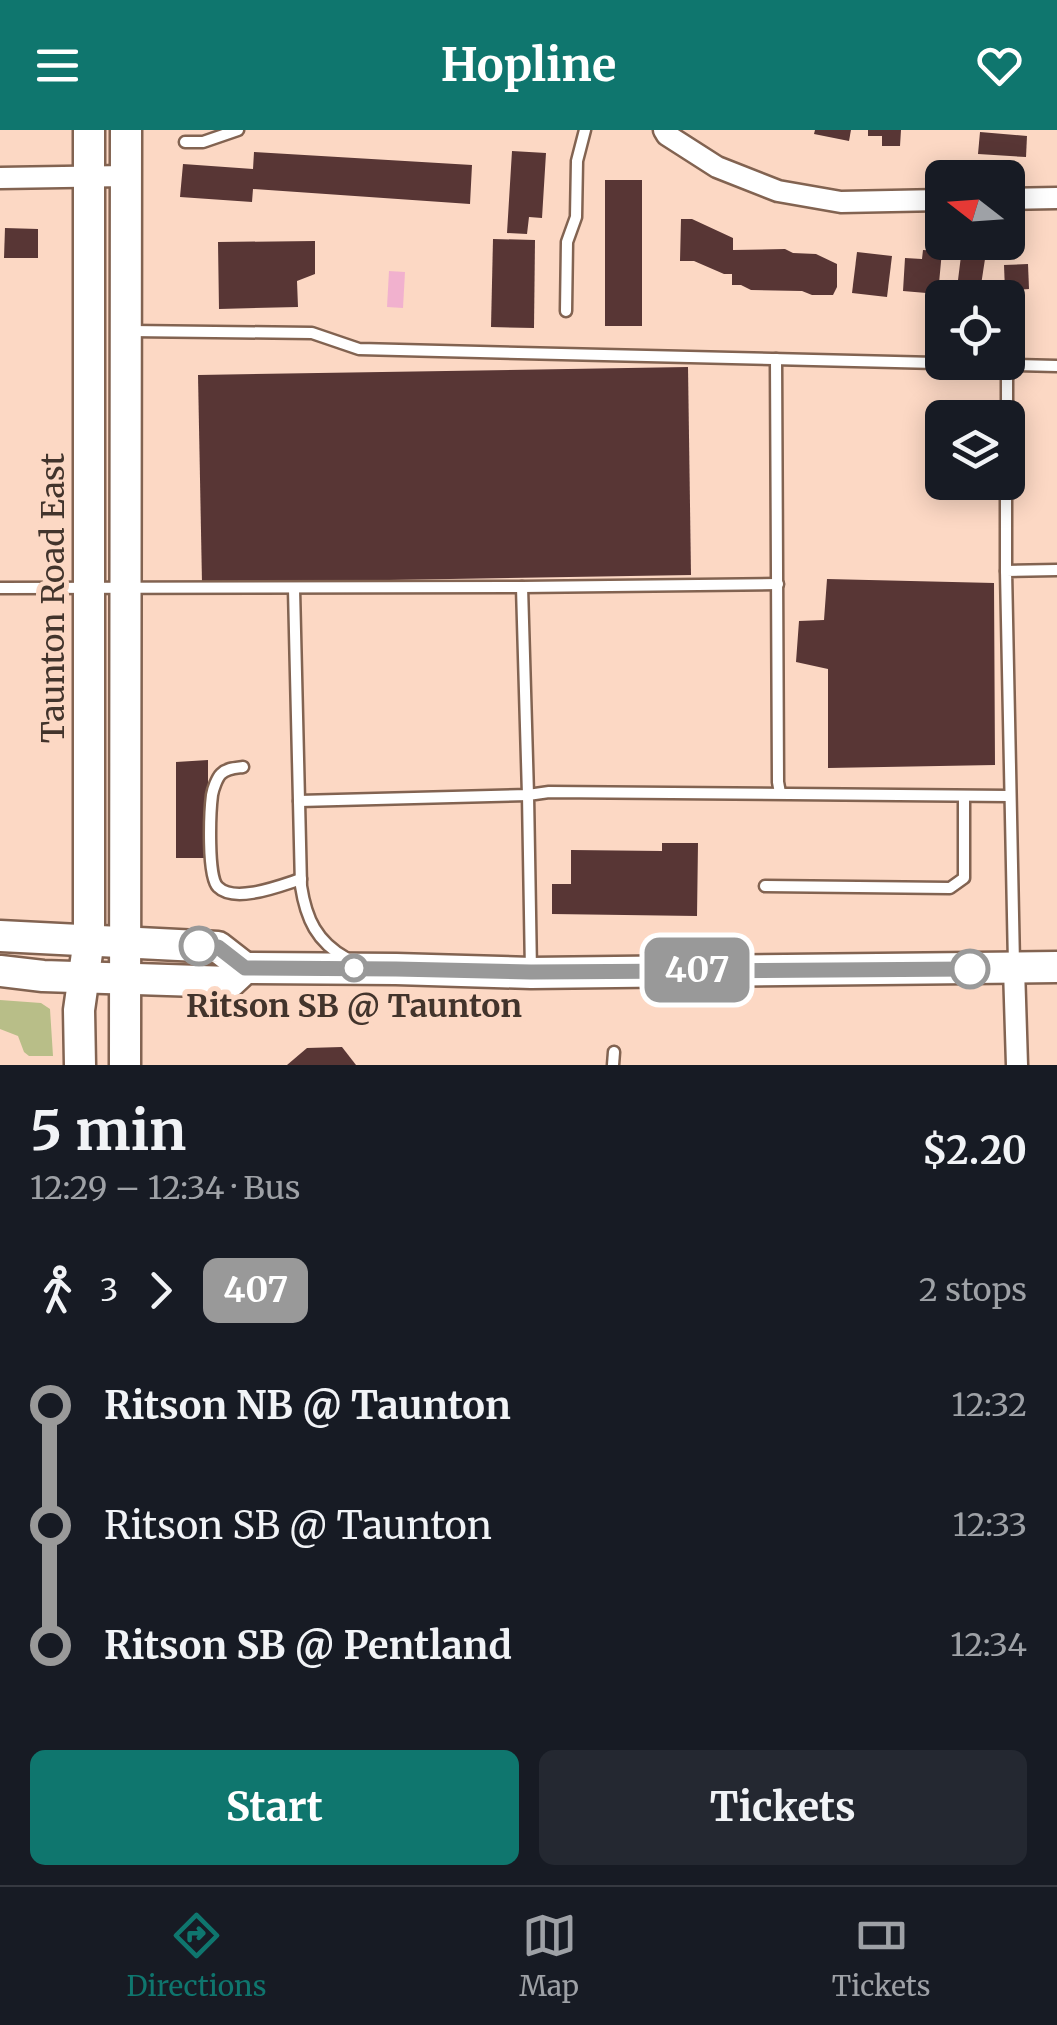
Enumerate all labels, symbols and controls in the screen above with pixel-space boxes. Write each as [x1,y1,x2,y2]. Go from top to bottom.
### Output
text: Hopline [441,37,616,93]
icon: menu [30,38,85,93]
icon: heart [972,38,1027,93]
north arrow [925,160,1025,260]
map controls [925,160,1025,500]
button: locate [925,280,1025,380]
button: layers [925,400,1025,500]
street label: Taunton Road East [33,452,73,743]
unlabelled marker [180,927,218,965]
line badge: 407 [640,938,754,1002]
text: 407 [665,948,730,992]
unlabelled marker [951,950,989,988]
marker: Ritson SB @ Taunton [341,955,367,981]
place label: Ritson SB @ Taunton [186,986,522,1026]
text: 5 min [30,1096,186,1165]
text: $2.20 [922,1127,1027,1174]
text: 12:29 – 12:34 · Bus [30,1168,300,1208]
icon: walk [30,1263,85,1318]
icon: forward [133,1263,188,1318]
text: 407 [223,1268,288,1312]
text: 3 [100,1270,118,1310]
text: 2 stops [919,1270,1027,1310]
text: Ritson NB @ Taunton [104,1382,511,1429]
text: 12:32 [952,1385,1027,1425]
text: Ritson SB @ Taunton [104,1502,492,1549]
text: 12:33 [953,1505,1027,1545]
text: Ritson SB @ Pentland [104,1622,512,1669]
text: 12:34 [950,1625,1027,1665]
button: Start [30,1750,519,1865]
button: Tickets [539,1750,1027,1865]
tab: Directions [126,1908,266,2004]
tab: Map [519,1908,579,2004]
tab: Tickets [832,1908,931,2004]

